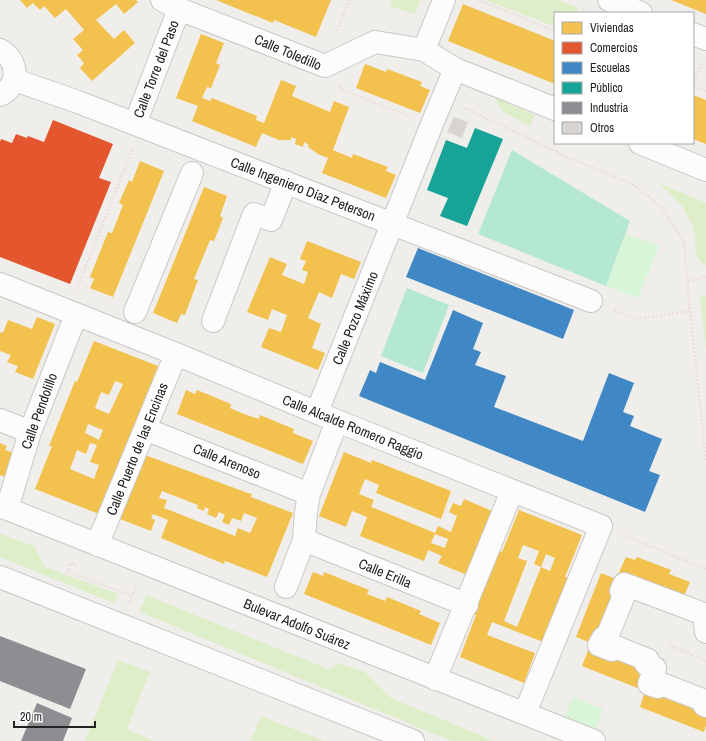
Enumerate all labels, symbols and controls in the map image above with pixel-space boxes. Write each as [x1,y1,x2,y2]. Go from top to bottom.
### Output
legend [554,12,694,144]
street label: Calle Torre del Paso [129,18,183,120]
text: Viviendas [590,20,634,36]
street label: Calle Toledillo [252,30,324,74]
text: Comercios [590,40,638,56]
text: Escuelas [590,60,630,76]
text: Público [590,80,623,96]
text: Industria [590,100,629,116]
text: Otros [590,120,614,136]
street label: Calle Ingeniero Díaz Peterson [228,153,378,225]
street label: Calle Pozo Máximo [328,268,382,368]
street label: Calle Pendolillo [17,370,61,452]
street label: Calle Puerto de las Encinas [102,380,172,518]
street label: Calle Alcalde Romero Raggio [280,390,426,464]
street label: Calle Arenoso [190,439,264,483]
street label: Calle Erilla [356,554,415,592]
street label: Bulevar Adolfo Suárez [241,594,353,654]
scale bar [14,703,95,729]
text: 20 m [20,709,42,725]

